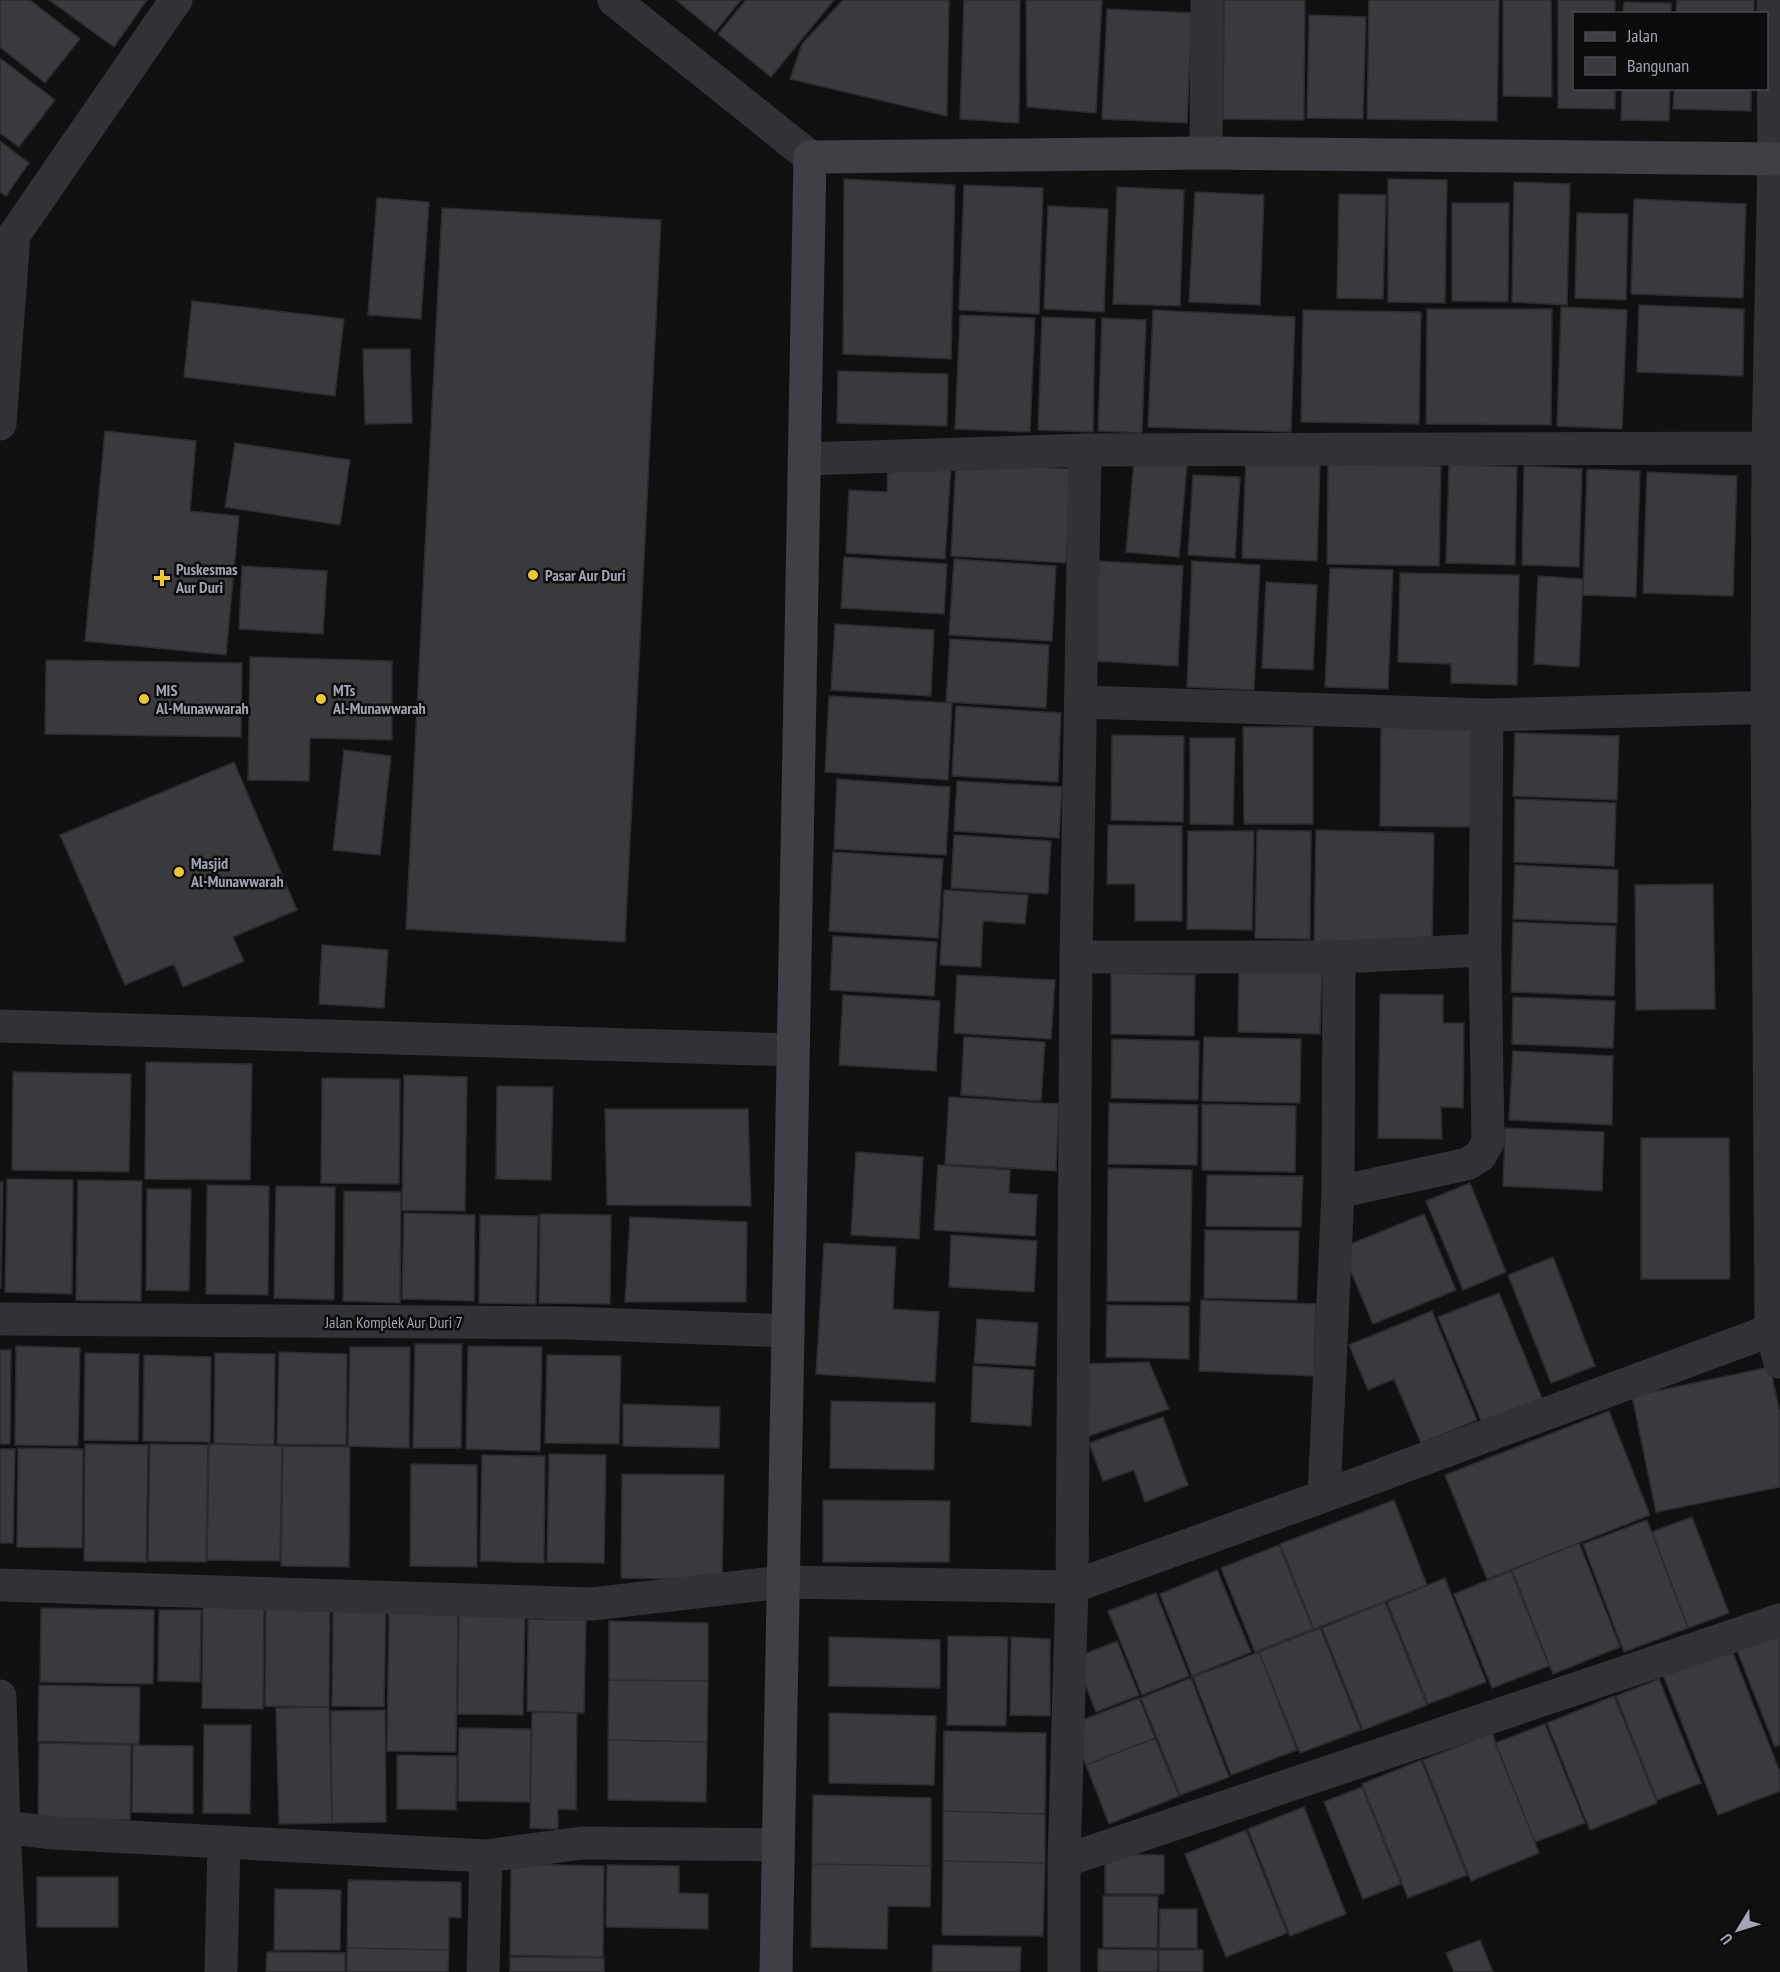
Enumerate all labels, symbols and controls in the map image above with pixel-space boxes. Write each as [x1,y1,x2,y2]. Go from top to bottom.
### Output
legend [1573,12,1768,90]
text: Jalan [1626,24,1658,47]
text: Bangunan [1627,54,1689,77]
place label: Puskesmas Aur Duri [175,559,238,597]
place label: Pasar Aur Duri [545,565,626,585]
marker: Pasar Aur Duri [526,568,540,582]
marker: Puskesmas Aur Duri [153,569,171,587]
place label: MIS Al-Munawwarah [155,680,249,718]
place label: MTs Al-Munawwarah [332,680,426,718]
marker: MIS Al-Munawwarah [137,692,151,706]
marker: MTs Al-Munawwarah [314,692,328,706]
place label: Masjid Al-Munawwarah [190,853,284,891]
marker: Masjid Al-Munawwarah [172,865,186,879]
street label: Jalan Komplek Aur Duri 7 [324,1312,463,1332]
north arrow [1708,1900,1768,1960]
text: U [1716,1930,1737,1949]

